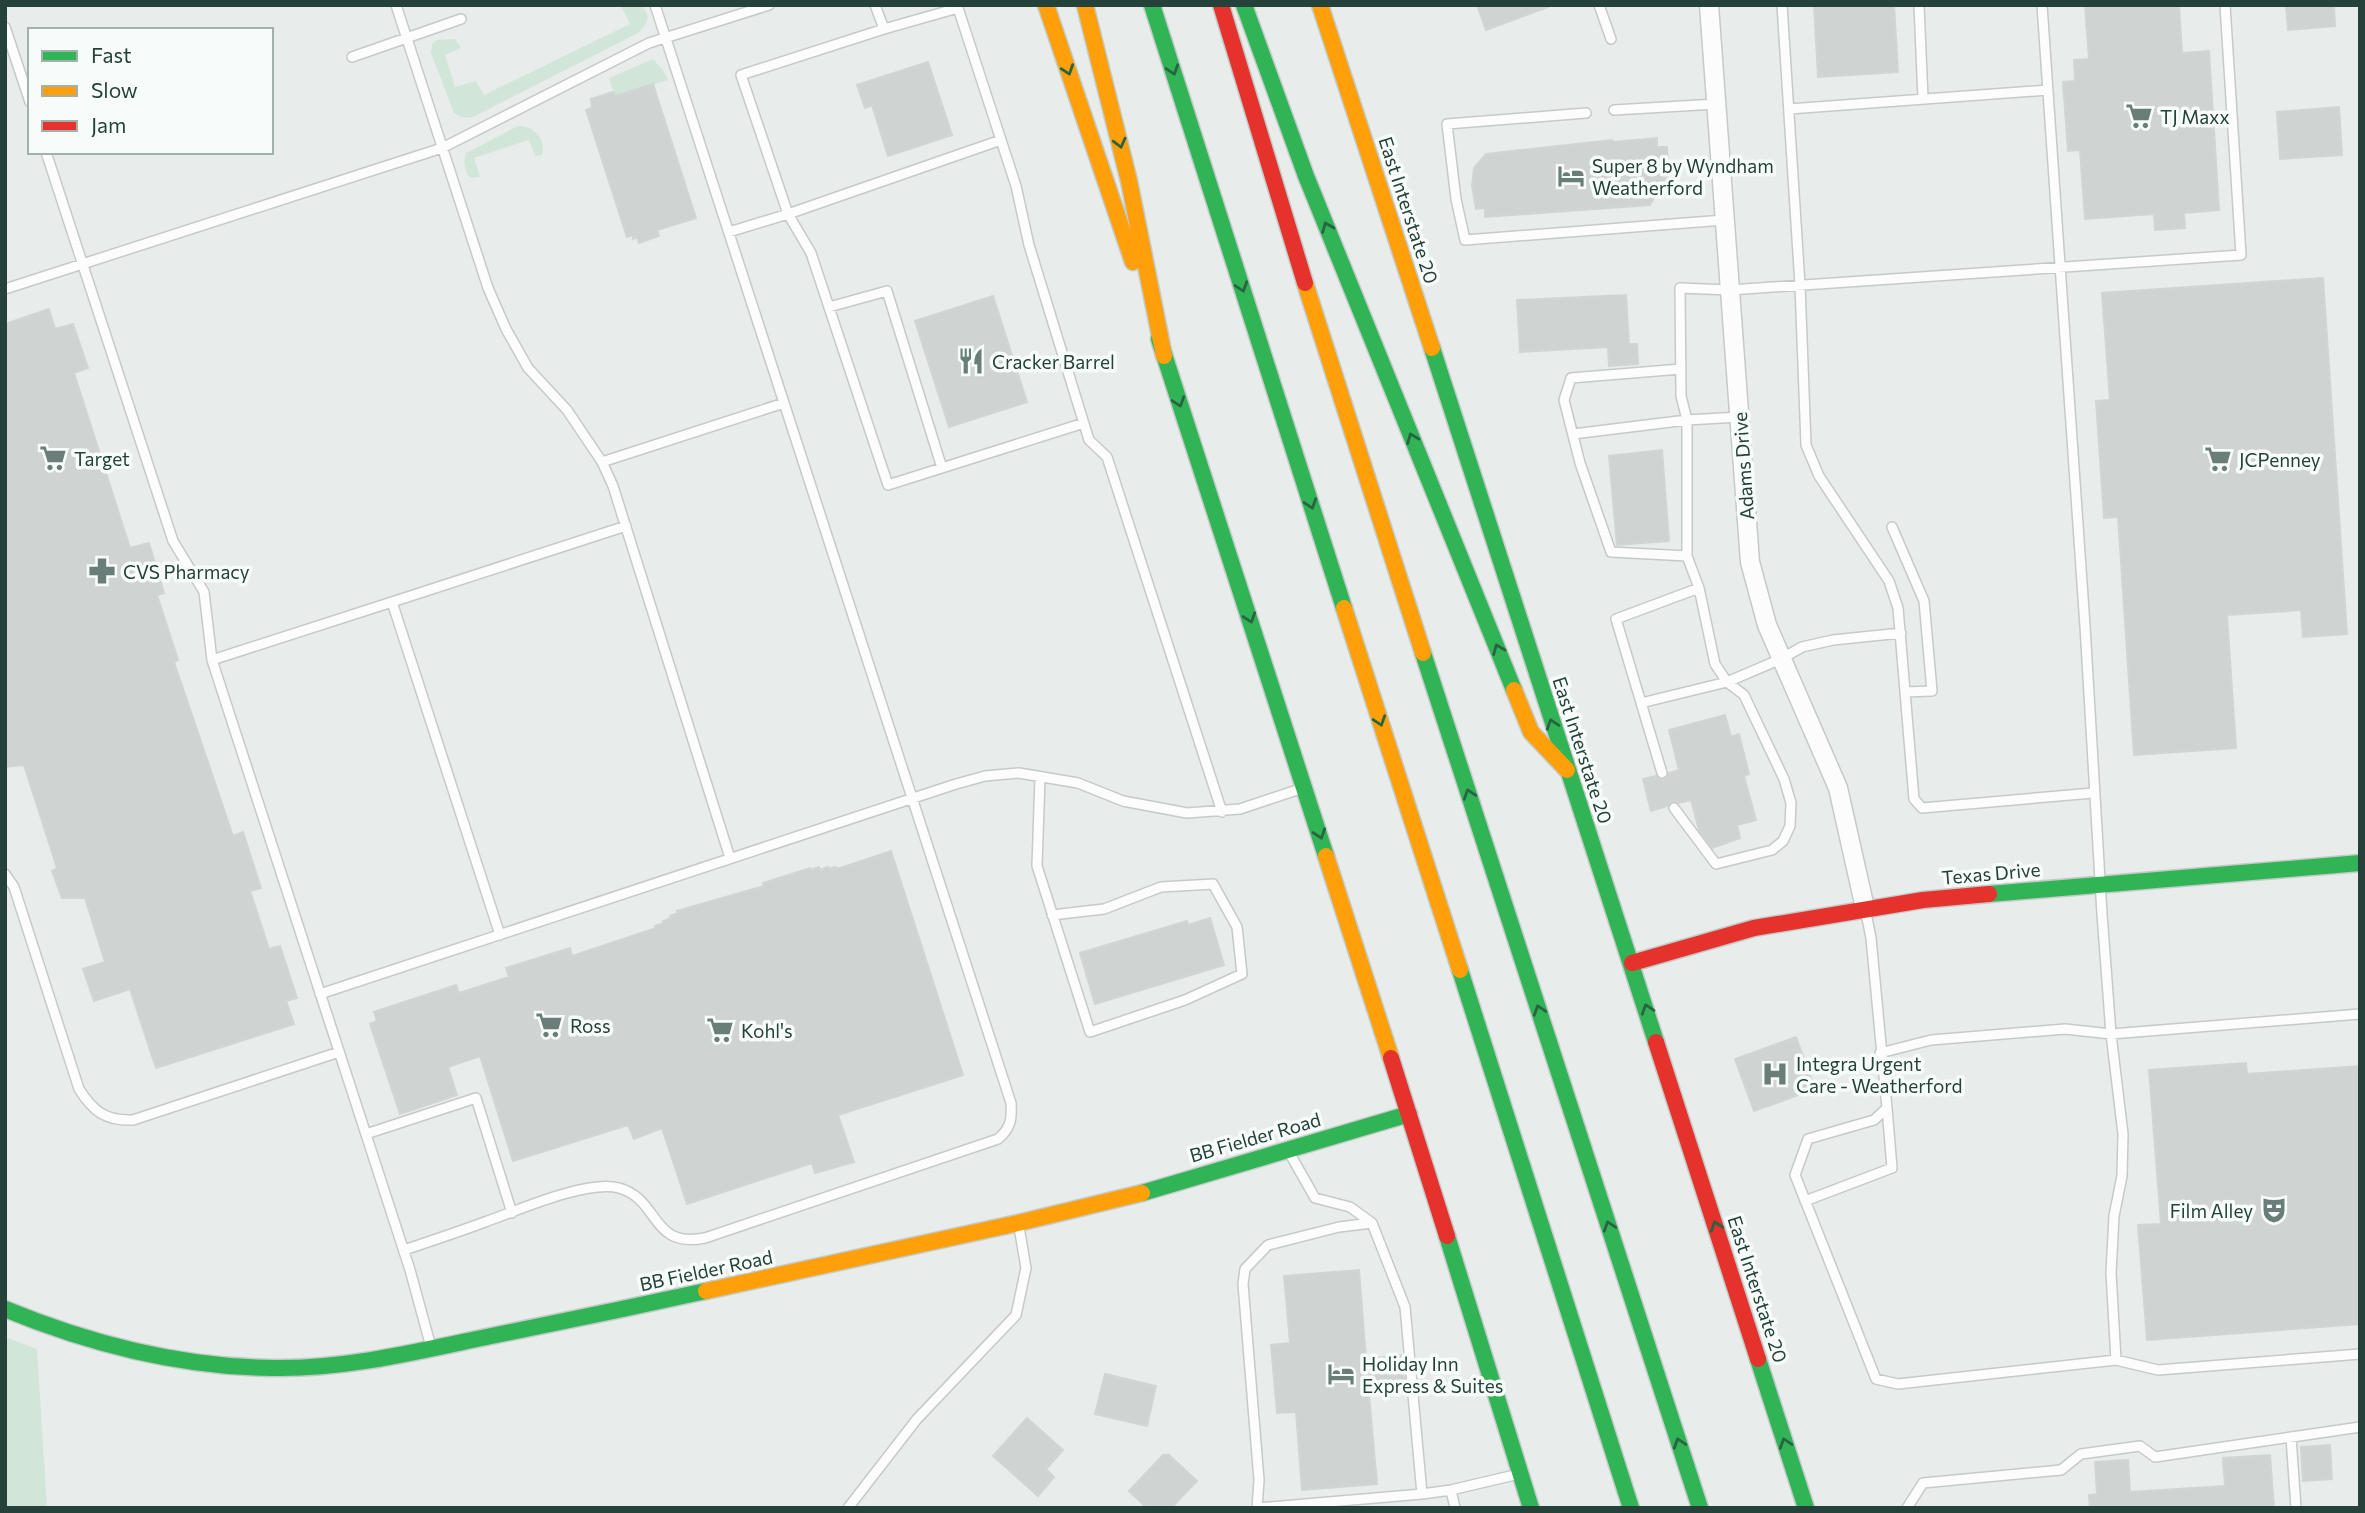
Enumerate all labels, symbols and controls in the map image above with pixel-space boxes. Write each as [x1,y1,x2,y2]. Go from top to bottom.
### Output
legend [28,28,273,154]
text: Fast [91,42,132,67]
one-way arrow [1060,63,1074,76]
one-way arrow [1164,64,1179,76]
text: Slow [91,77,138,102]
supermarket icon: TJ Maxx [2124,101,2154,131]
place label: TJ Maxx [2160,105,2230,128]
text: Jam [91,112,126,137]
street label: East Interstate 20 [1374,134,1444,286]
one-way arrow [1112,137,1126,149]
place label: Super 8 by Wyndham Weatherford [1592,154,1774,199]
hotel icon: Super 8 by Wyndham Weatherford [1556,161,1586,191]
one-way arrow [1321,222,1335,234]
one-way arrow [1233,281,1248,293]
restaurant icon: Cracker Barrel [956,346,986,376]
place label: Cracker Barrel [992,350,1115,373]
one-way arrow [1171,395,1186,407]
street label: Adams Drive [1728,411,1758,521]
one-way arrow [1407,433,1421,445]
supermarket icon: Target [38,443,68,473]
supermarket icon: JCPenney [2203,444,2233,474]
place label: Target [74,447,130,470]
place label: JCPenney [2239,448,2321,471]
one-way arrow [1302,498,1317,510]
pharmacy icon: CVS Pharmacy [87,556,117,586]
place label: CVS Pharmacy [123,560,250,583]
one-way arrow [1242,611,1256,624]
one-way arrow [1493,643,1507,655]
street label: East Interstate 20 [1548,674,1618,826]
one-way arrow [1371,714,1386,726]
one-way arrow [1545,718,1560,730]
one-way arrow [1462,788,1477,800]
one-way arrow [1312,828,1326,840]
street label: Texas Drive [1941,857,2041,889]
one-way arrow [1533,1004,1547,1017]
one-way arrow [1640,1004,1655,1016]
supermarket icon: Ross [534,1010,564,1040]
place label: Ross [570,1014,611,1037]
supermarket icon: Kohl's [705,1015,735,1045]
place label: Kohl's [741,1019,793,1042]
place label: Integra Urgent Care - Weatherford [1796,1052,1962,1097]
hospital icon: Integra Urgent Care - Weatherford [1760,1059,1790,1089]
street label: BB Fielder Road [1187,1107,1323,1167]
theatre icon: Film Alley [2259,1195,2289,1225]
place label: Film Alley [2170,1199,2253,1222]
street label: East Interstate 20 [1723,1213,1793,1365]
one-way arrow [1710,1220,1724,1233]
one-way arrow [1603,1221,1617,1233]
street label: BB Fielder Road [637,1245,775,1295]
place label: Holiday Inn Express & Suites [1362,1352,1503,1397]
hotel icon: Holiday Inn Express & Suites [1326,1359,1356,1389]
one-way arrow [1673,1437,1687,1449]
one-way arrow [1779,1437,1793,1449]

